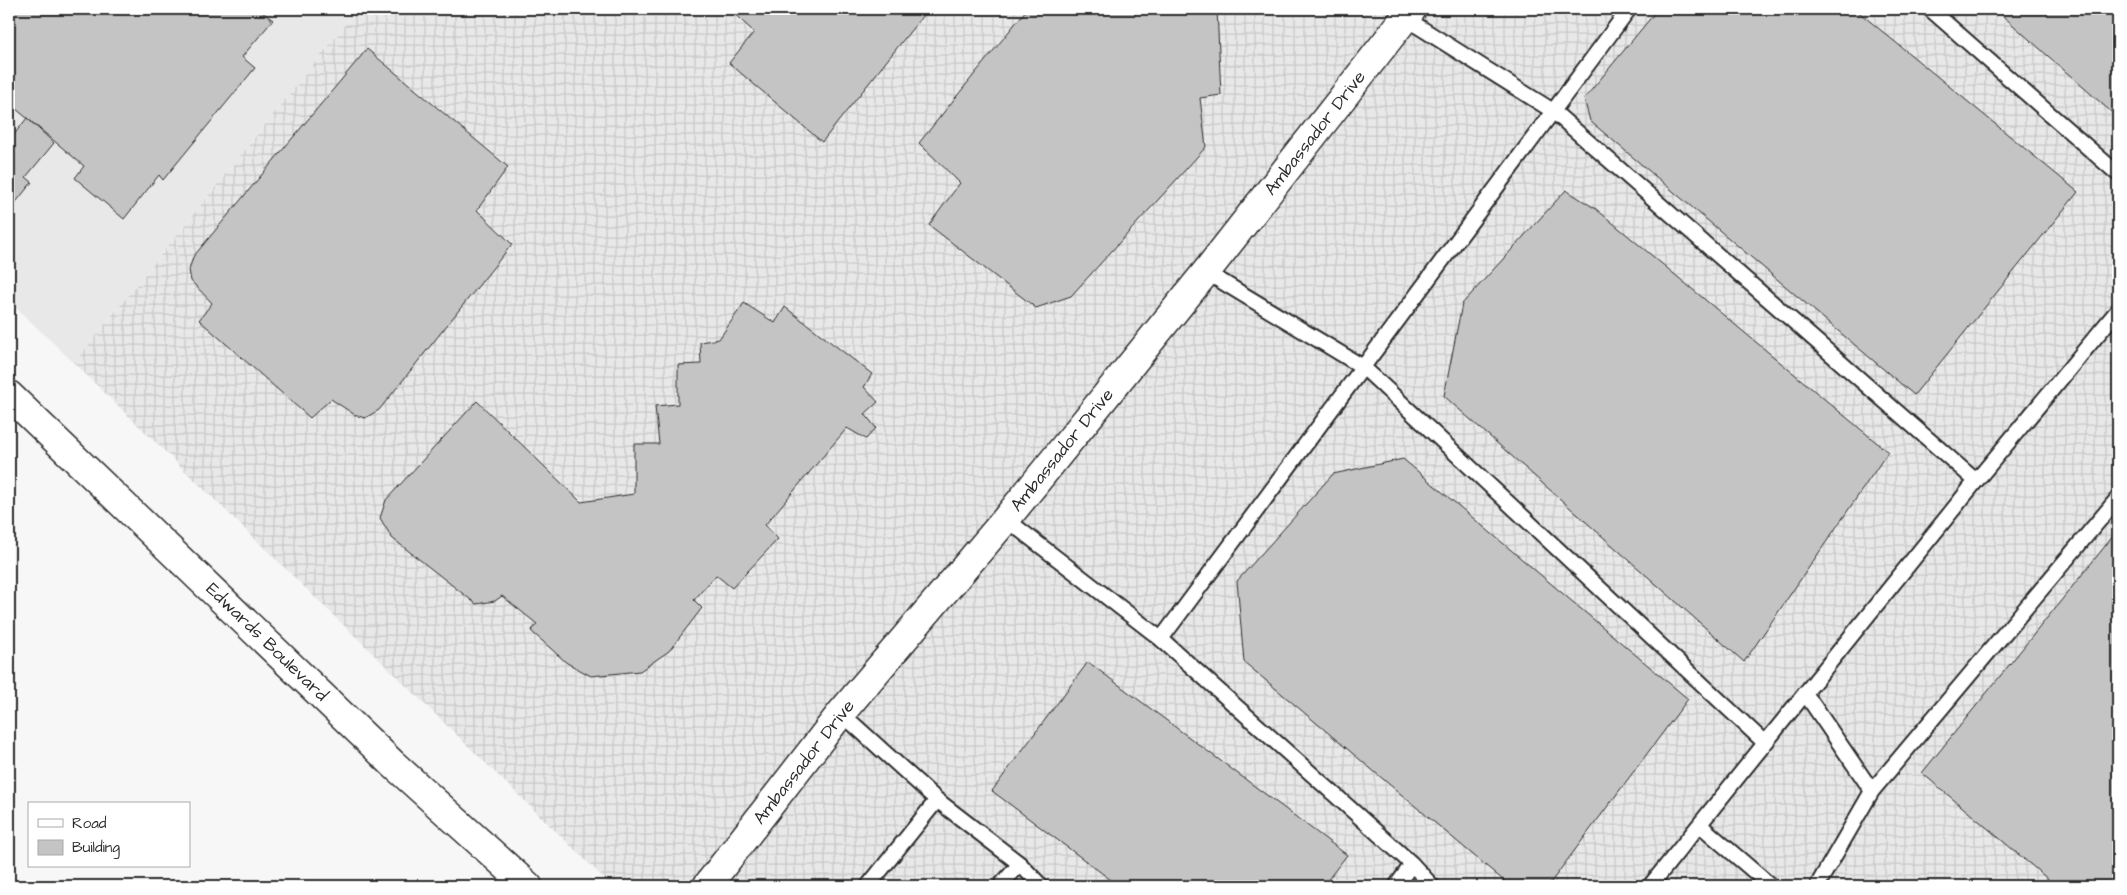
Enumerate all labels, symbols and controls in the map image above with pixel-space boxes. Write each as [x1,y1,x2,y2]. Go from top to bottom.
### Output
street label: Ambassador Drive [1258,65,1372,201]
street label: Ambassador Drive [1004,383,1120,517]
street label: Edwards Boulevard [200,577,334,707]
street label: Ambassador Drive [747,694,861,830]
legend [28,802,190,868]
text: Road [72,813,107,834]
text: Building [72,837,120,859]

